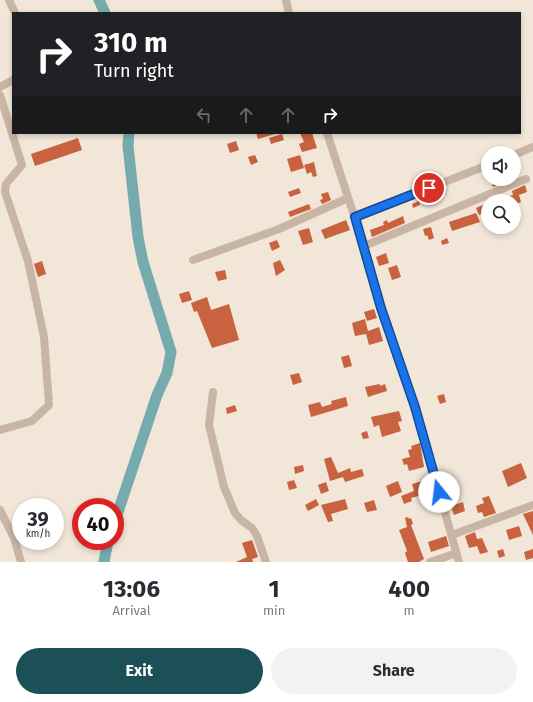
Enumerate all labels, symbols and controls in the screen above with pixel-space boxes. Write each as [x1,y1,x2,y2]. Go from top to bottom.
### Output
text: 310 m [94,26,168,59]
icon: right [28,28,80,80]
text: Turn right [94,60,174,82]
icon: left [193,104,215,126]
icon: ahead [235,104,257,126]
icon: ahead [277,104,299,126]
icon: right [319,104,341,126]
map controls [481,146,521,234]
button: sound [481,146,521,186]
pin [412,171,446,205]
icon: arrive [418,177,440,199]
button: search [481,194,521,234]
position arrow [418,471,460,513]
speed limit sign: 40 [72,498,124,550]
text: 39 [27,507,49,531]
text: km/h [26,528,50,540]
text: 13:06 [103,575,160,603]
text: 1 [269,575,280,603]
text: 400 [388,575,430,603]
text: Arrival [112,603,151,618]
text: min [263,603,285,618]
text: m [404,603,415,618]
button: Exit [16,648,263,694]
button: Share [271,648,517,694]

